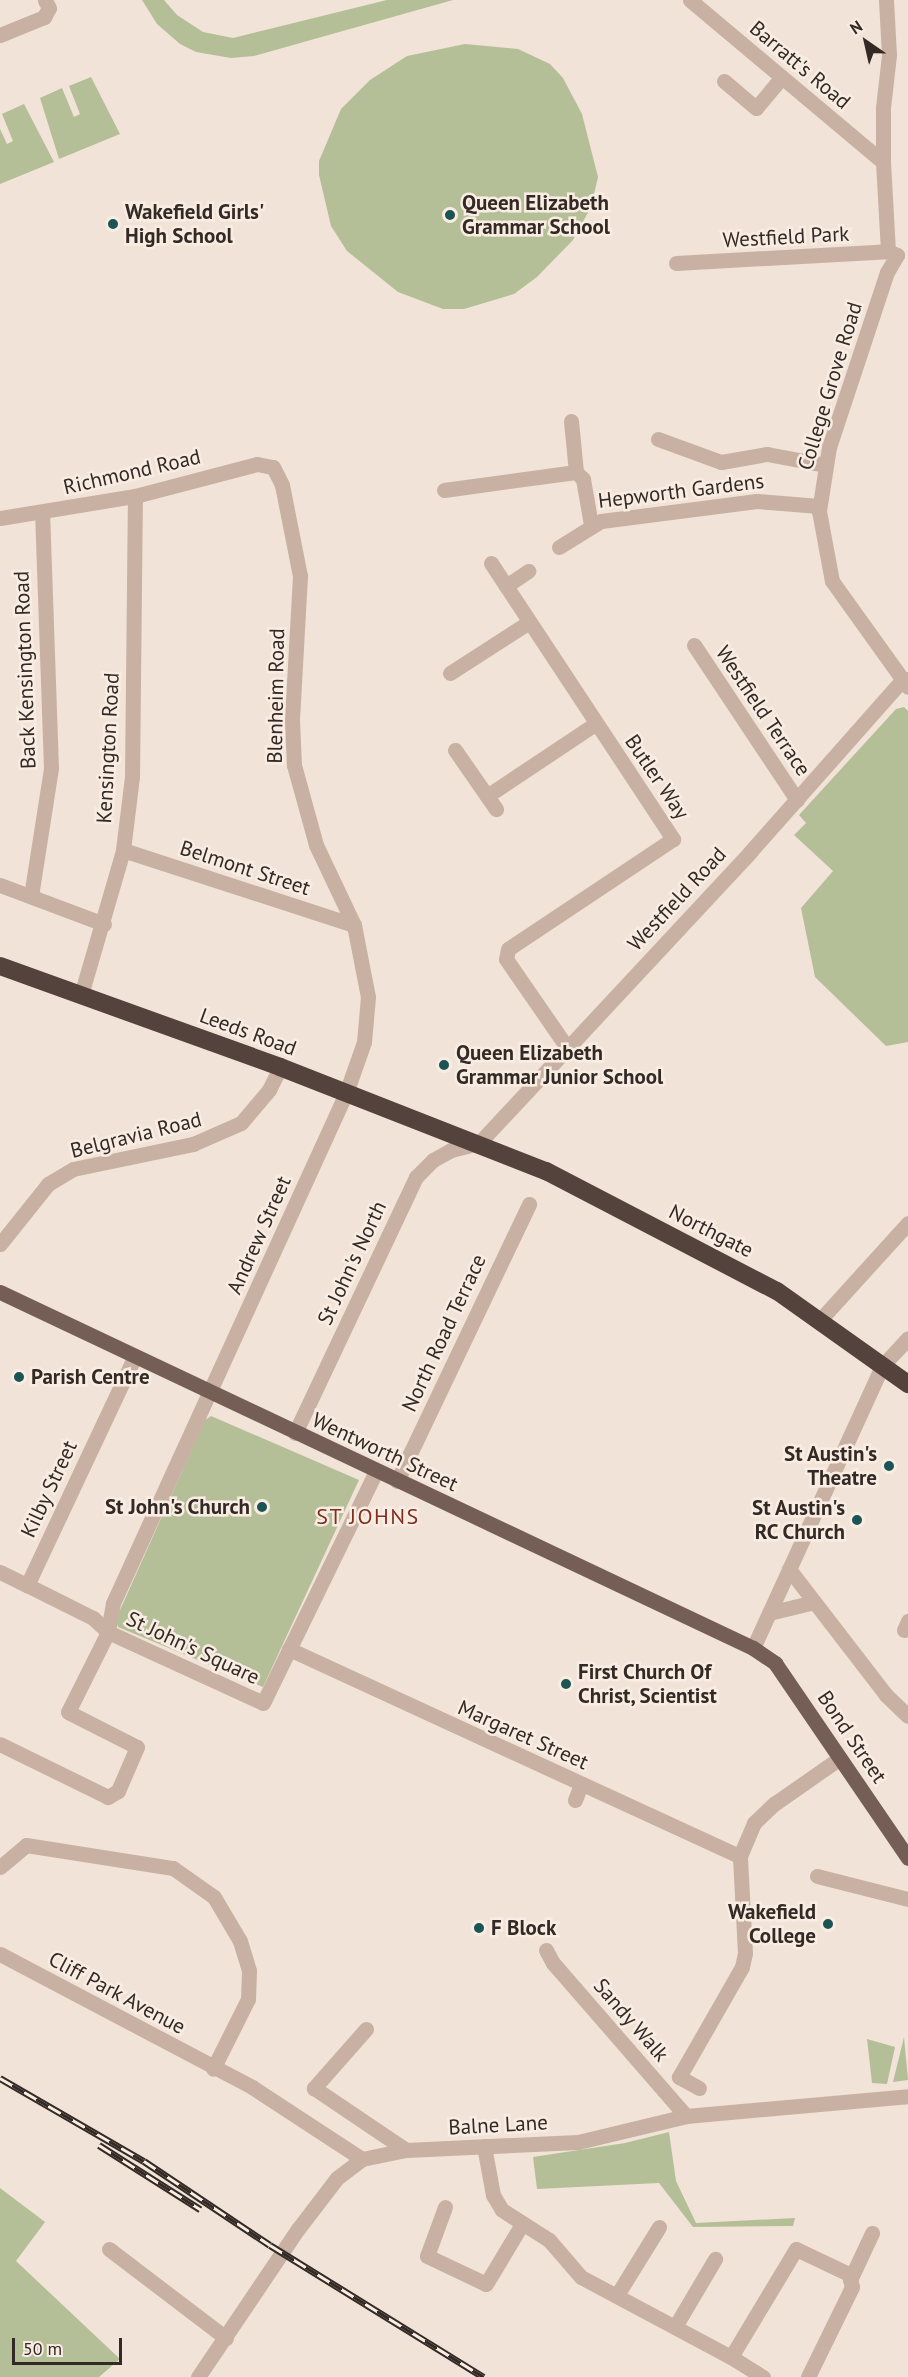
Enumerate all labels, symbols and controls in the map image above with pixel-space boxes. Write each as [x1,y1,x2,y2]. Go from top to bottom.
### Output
north arrow [836,12,896,72]
street label: Barratt's Road [744,16,856,114]
text: N [846,16,866,38]
place label: Queen Elizabeth Grammar School [462,190,610,240]
place label: Wakefield Girls' High School [125,199,265,249]
marker: Queen Elizabeth Grammar School [443,208,457,222]
marker: Wakefield Girls' High School [106,217,120,231]
street label: Westfield Park [722,221,850,253]
street label: College Grove Road [792,299,868,473]
street label: Richmond Road [61,444,203,500]
street label: Hepworth Gardens [597,468,765,514]
street label: Back Kensington Road [9,570,41,770]
street label: Blenheim Road [262,628,290,764]
street label: Westfield Terrace [710,641,816,781]
street label: Kensington Road [91,672,125,824]
street label: Butler Way [619,730,695,824]
street label: Belmont Street [177,835,313,901]
street label: Westfield Road [623,842,731,956]
street label: Leeds Road [196,1003,300,1061]
place label: Queen Elizabeth Grammar Junior School [456,1040,663,1090]
marker: Queen Elizabeth Grammar Junior School [437,1058,451,1072]
street label: Belgravia Road [68,1107,204,1163]
street label: Andrew Street [222,1172,296,1298]
street label: St John's North [312,1197,392,1329]
street label: Northgate [665,1199,757,1263]
street label: North Road Terrace [396,1250,492,1416]
place label: Parish Centre [31,1364,150,1390]
marker: Parish Centre [12,1370,26,1384]
street label: Wentworth Street [308,1407,462,1497]
street label: Kilby Street [15,1436,83,1542]
place label: St Austin's Theatre [783,1441,877,1491]
marker: St Austin's Theatre [882,1459,896,1473]
place label: St John's Church [105,1494,250,1520]
place label: St Austin's RC Church [751,1495,845,1545]
marker: St John's Church [255,1500,269,1514]
district label: ST JOHNS [316,1504,420,1530]
marker: St Austin's RC Church [850,1513,864,1527]
street label: St John's Square [122,1606,264,1690]
place label: First Church Of Christ, Scientist [578,1659,718,1709]
marker: First Church Of Christ, Scientist [559,1677,573,1691]
street label: Bond Street [812,1686,892,1788]
street label: Margaret Street [454,1695,592,1775]
place label: Wakefield College [728,1899,816,1949]
place label: F Block [491,1915,556,1941]
marker: Wakefield College [821,1917,835,1931]
marker: F Block [472,1921,486,1935]
street label: Cliff Park Avenue [44,1946,190,2040]
street label: Sandy Walk [588,1973,674,2067]
street label: Balne Lane [448,2110,548,2140]
scale bar [15,2326,124,2364]
text: 50 m [23,2337,62,2360]

